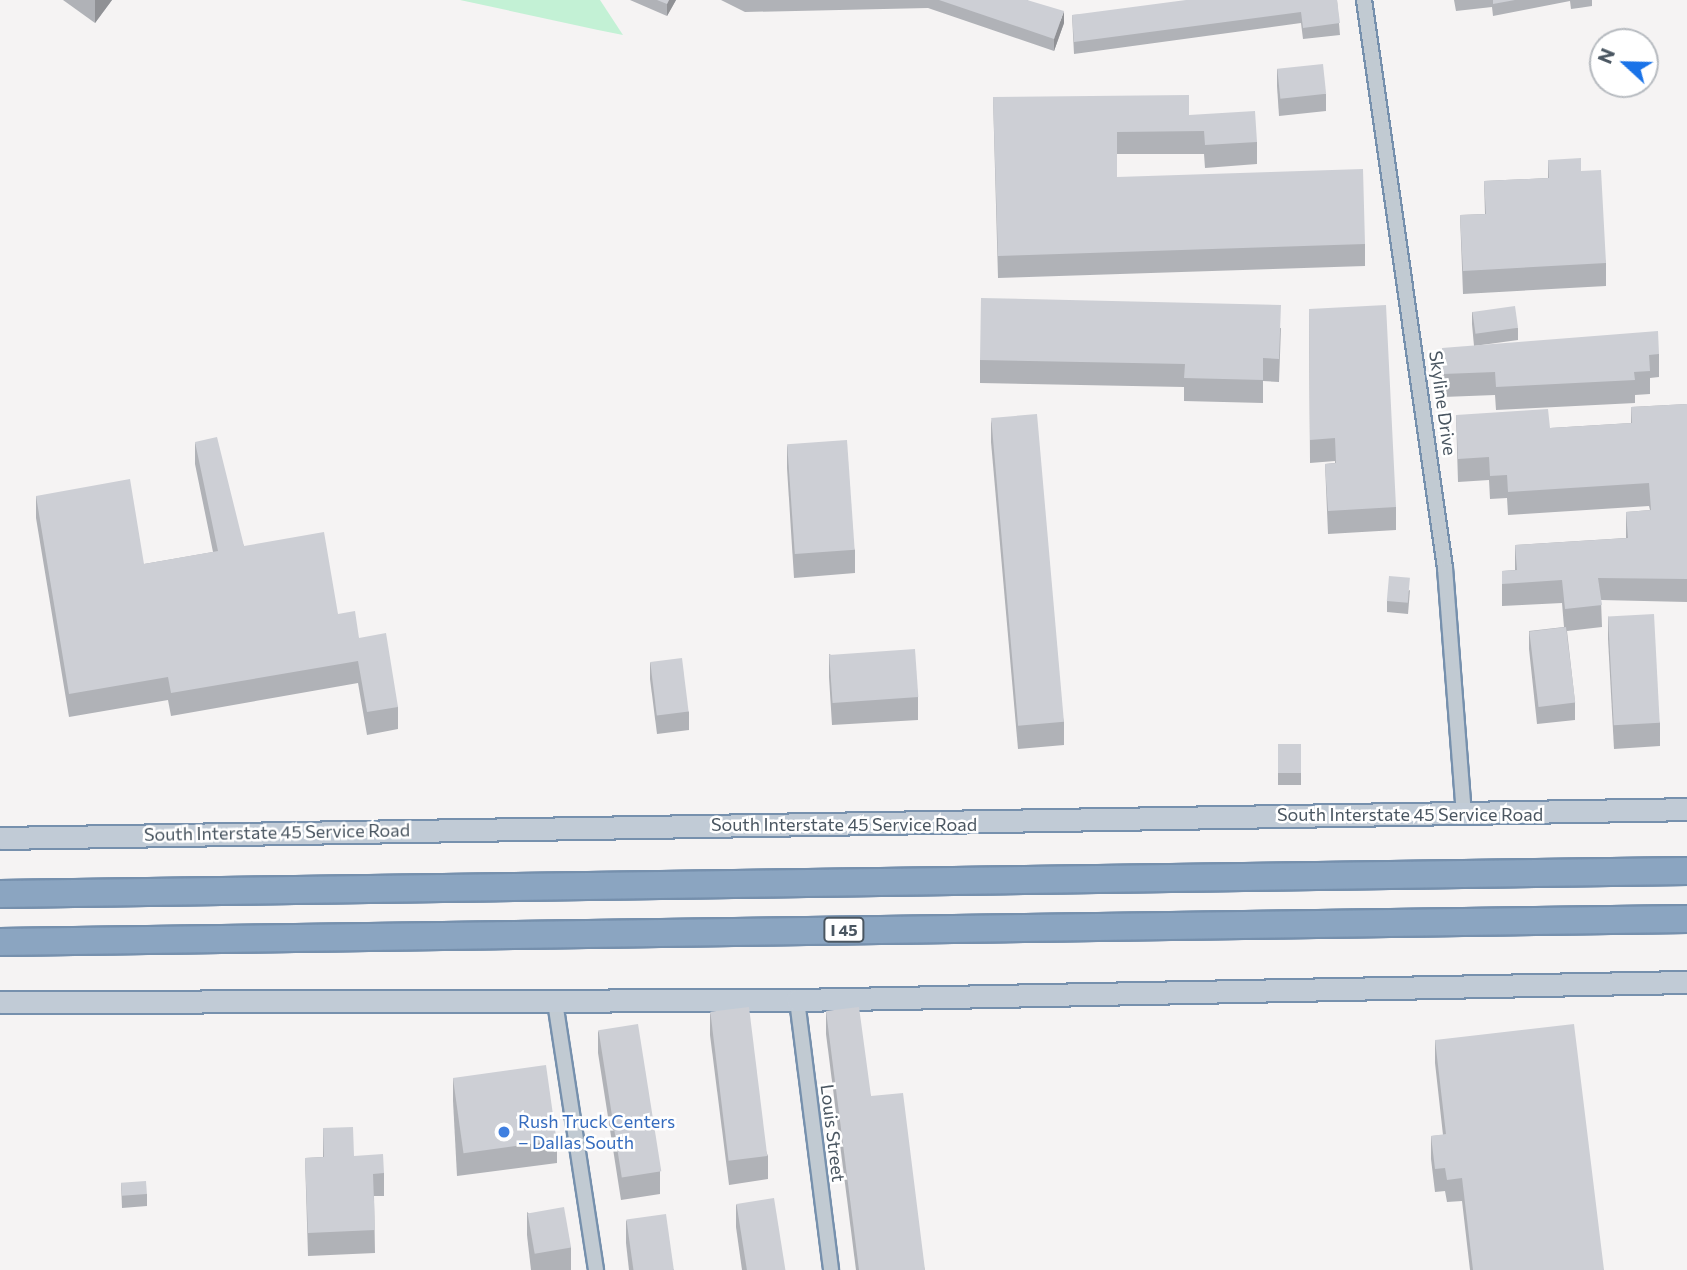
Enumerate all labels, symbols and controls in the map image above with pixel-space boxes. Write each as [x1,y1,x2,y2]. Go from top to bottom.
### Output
north arrow [1589,28,1659,98]
text: N [1593,45,1619,67]
street label: Skyline Drive [1425,349,1461,457]
street label: South Interstate 45 Service Road [1277,803,1543,825]
street label: South Interstate 45 Service Road [711,813,977,835]
street label: South Interstate 45 Service Road [144,819,410,845]
road number: I 45 [823,918,865,942]
street label: Louis Street [816,1083,850,1183]
place label: Rush Truck Centers – Dallas South [518,1111,675,1154]
marker: Rush Truck Centers – Dallas South [496,1124,512,1140]

